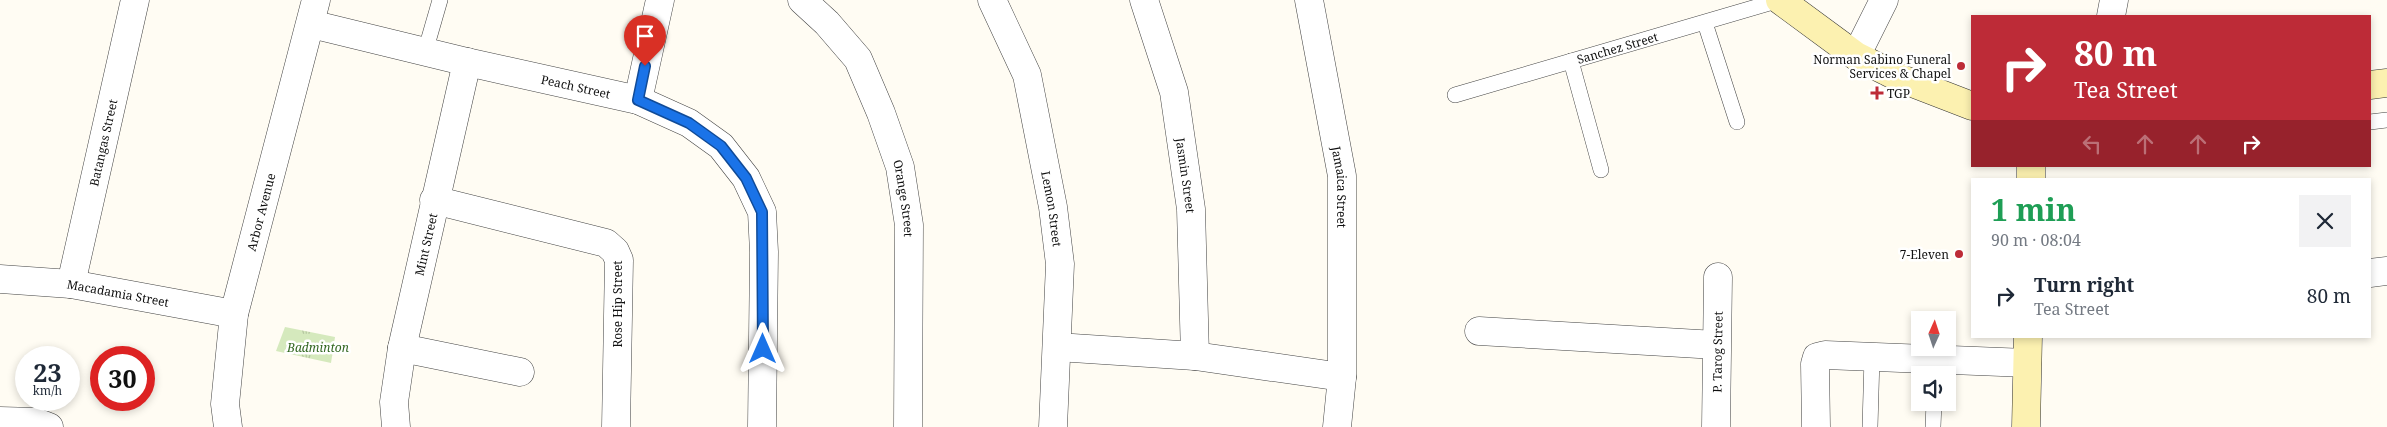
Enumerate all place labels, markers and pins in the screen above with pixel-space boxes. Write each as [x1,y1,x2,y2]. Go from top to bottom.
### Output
pin [624,15,666,66]
place label: Norman Sabino Funeral Services & Chapel [1813,51,1951,82]
marker: Norman Sabino Funeral Services & Chapel [1955,60,1967,72]
place label: TGP [1887,85,1910,102]
marker: TGP [1871,87,1883,99]
place label: 7-Eleven [1900,246,1949,263]
marker: 7-Eleven [1953,248,1965,260]

